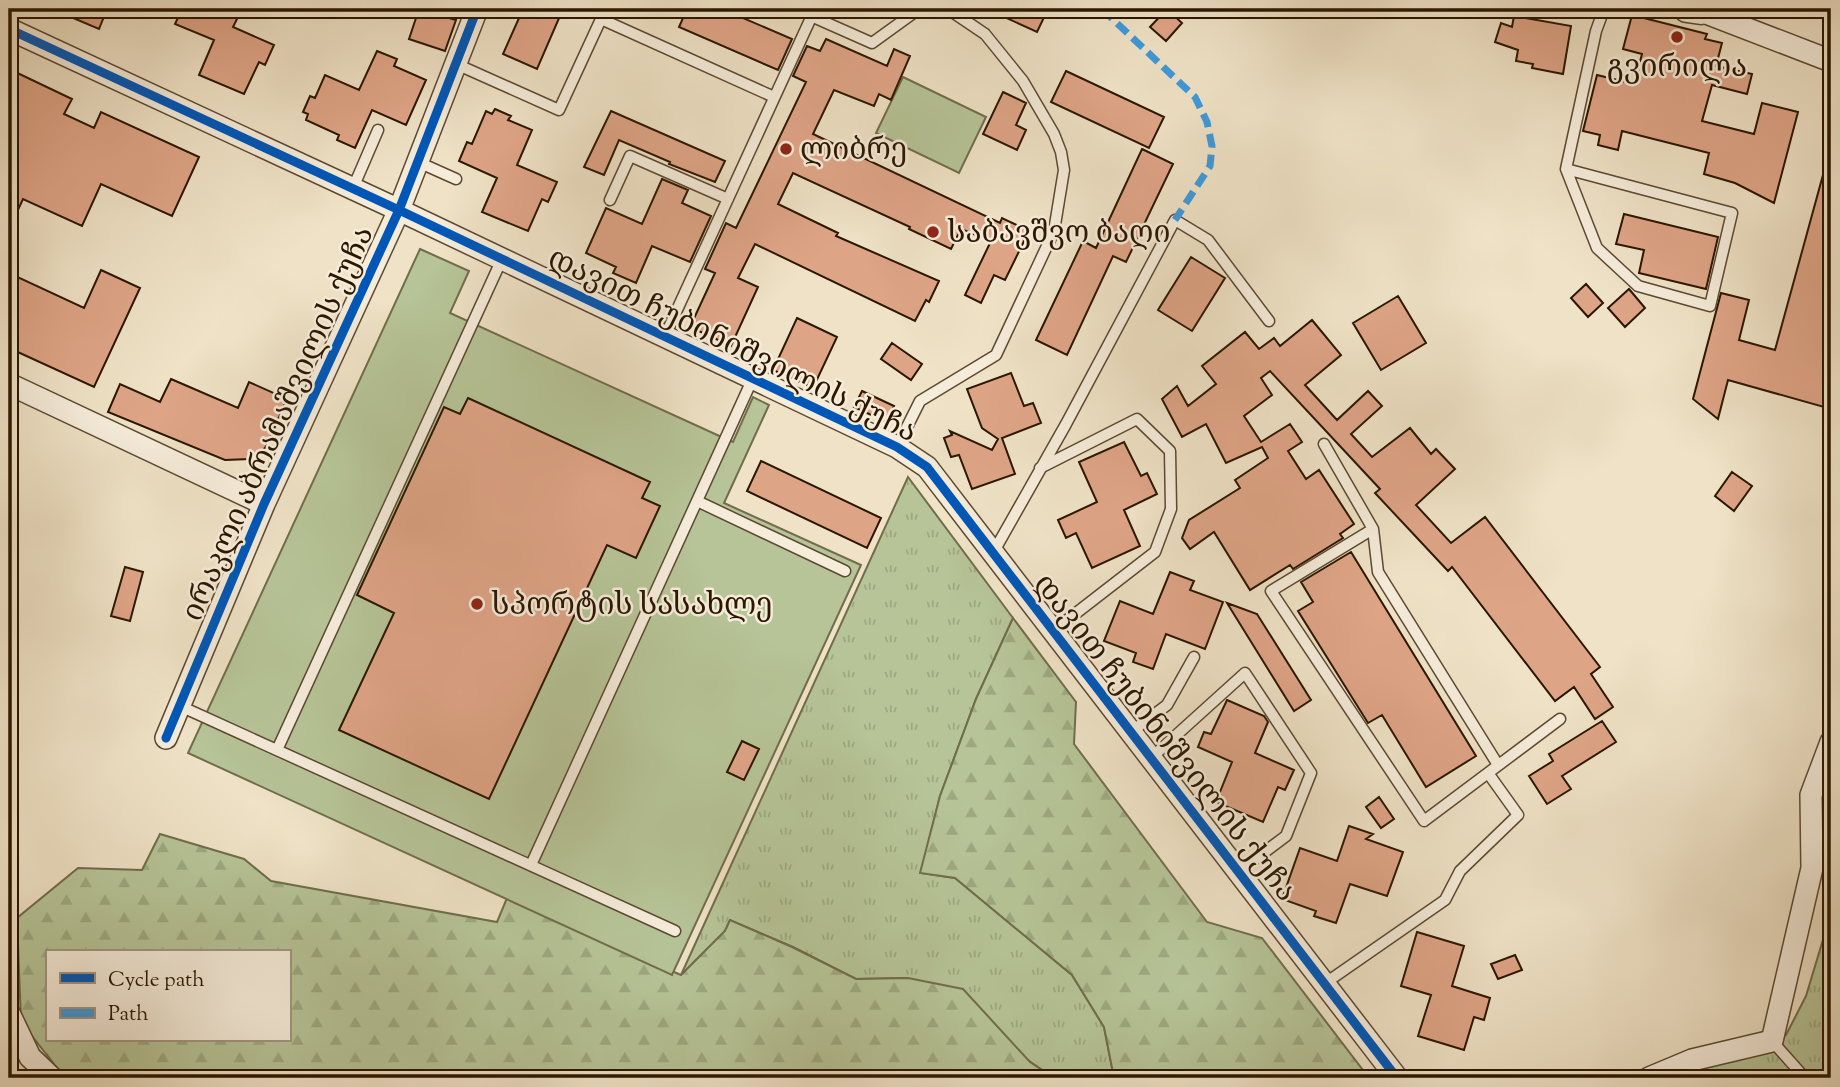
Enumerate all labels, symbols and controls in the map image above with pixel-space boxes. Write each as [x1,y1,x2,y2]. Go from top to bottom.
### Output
marker: გვირილა [1669,29,1685,45]
place label: გვირილა [1607,47,1747,90]
place label: ლიბრე [800,130,908,173]
marker: ლიბრე [778,141,794,157]
place label: საბავშვო ბაღი [947,213,1171,256]
street label: ირაკლი აბრამაშვილის ქუჩა [173,220,386,628]
marker: საბავშვო ბაღი [925,224,941,240]
street label: დავით ჩუბინიშვილის ქუჩა [540,238,924,455]
street label: დავით ჩუბინიშვილის ქუჩა [1022,565,1306,912]
place label: სპორტის სასახლე [491,585,773,628]
marker: სპორტის სასახლე [469,596,485,612]
legend [46,950,290,1042]
text: Cycle path [108,966,205,996]
text: Path [108,1000,149,1030]

